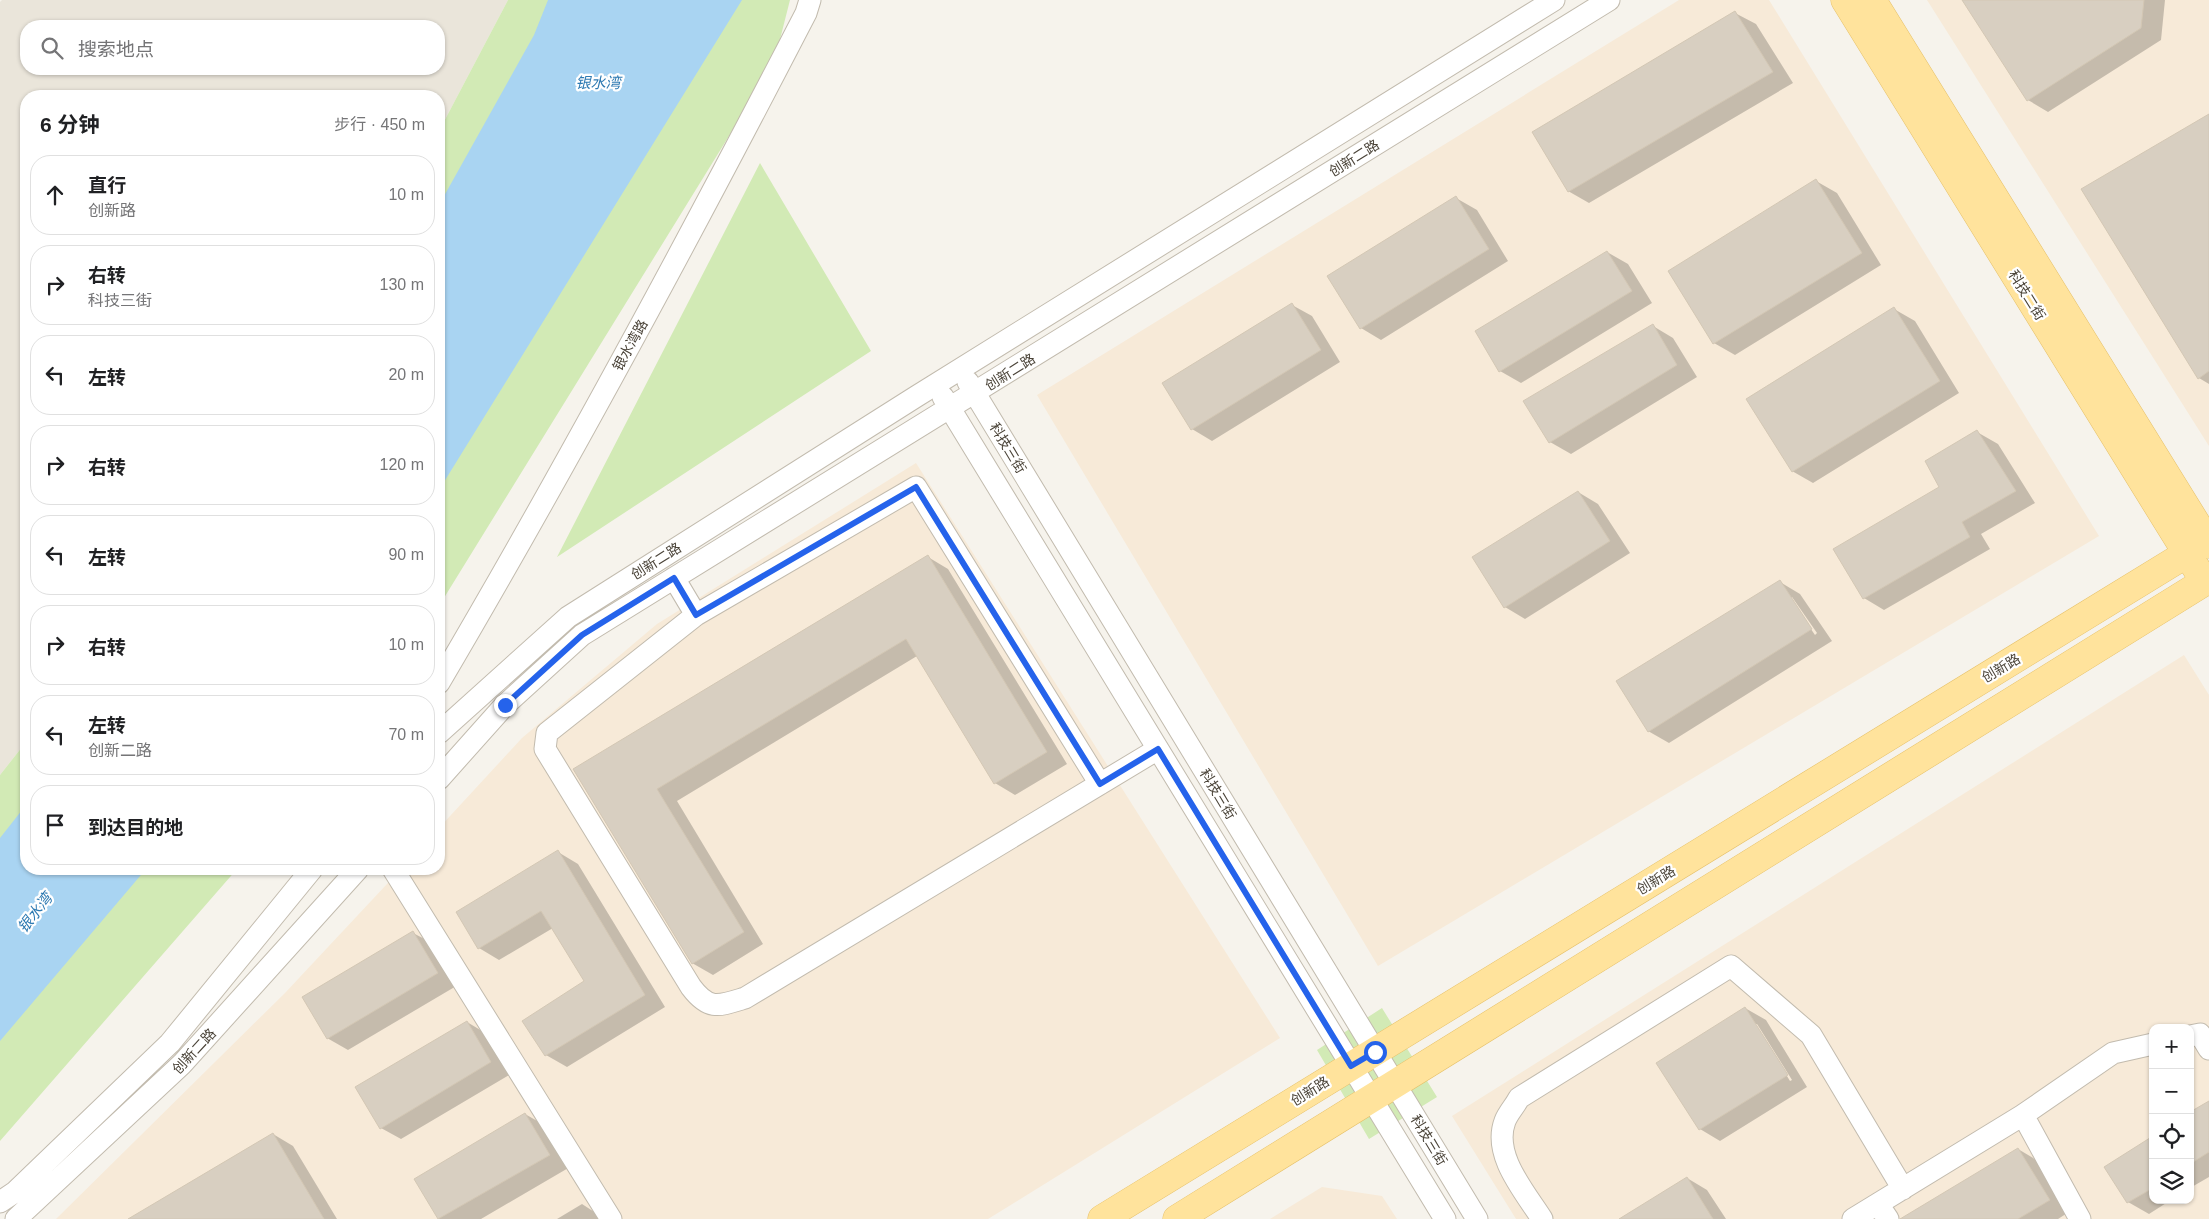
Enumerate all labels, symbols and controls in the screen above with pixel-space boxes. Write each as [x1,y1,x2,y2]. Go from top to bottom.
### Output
search box [20,20,445,75]
icon: search [38,34,66,62]
text: 搜索地点 [78,39,154,60]
water label: 银水湾 [575,74,623,91]
text: 6 分钟 [40,113,100,136]
text: 步行 · 450 m [334,116,425,133]
street label: 创新二路 [1326,136,1382,180]
text: 直行 [88,175,126,196]
icon: ahead [41,181,69,209]
text: 10 m [388,186,424,203]
text: 创新路 [88,202,136,219]
text: 右转 [88,265,126,286]
street label: 科技二街 [2005,267,2049,323]
icon: right [41,271,69,299]
text: 130 m [380,276,424,293]
text: 科技三街 [88,292,152,309]
street label: 银水湾路 [609,317,651,373]
street label: 创新二路 [982,350,1038,394]
icon: left [41,361,69,389]
text: 20 m [388,366,424,383]
text: 左转 [88,367,126,388]
street label: 科技三街 [987,420,1029,476]
icon: right [41,451,69,479]
text: 120 m [380,456,424,473]
text: 右转 [88,457,126,478]
street label: 创新二路 [628,539,684,583]
icon: left [41,541,69,569]
text: 90 m [388,546,424,563]
text: 左转 [88,547,126,568]
icon: right [41,631,69,659]
text: 10 m [388,636,424,653]
text: 右转 [88,637,126,658]
street label: 创新路 [1979,650,2023,686]
route end [494,694,517,717]
text: 左转 [88,715,126,736]
icon: left [41,721,69,749]
text: 70 m [388,726,424,743]
text: 创新二路 [88,742,152,759]
street label: 科技三街 [1197,766,1239,822]
icon: arrive [41,811,69,839]
text: 到达目的地 [88,817,183,838]
street label: 创新路 [1634,862,1678,898]
water label: 银水湾 [14,887,57,936]
map controls [2149,1024,2194,1204]
button: + [2149,1024,2194,1069]
street label: 创新二路 [169,1025,219,1077]
route start [1364,1041,1387,1064]
button: − [2149,1069,2194,1114]
street label: 创新路 [1288,1073,1332,1109]
street label: 科技三街 [1408,1112,1450,1168]
button: locate [2149,1114,2194,1159]
button: layers [2149,1159,2194,1204]

